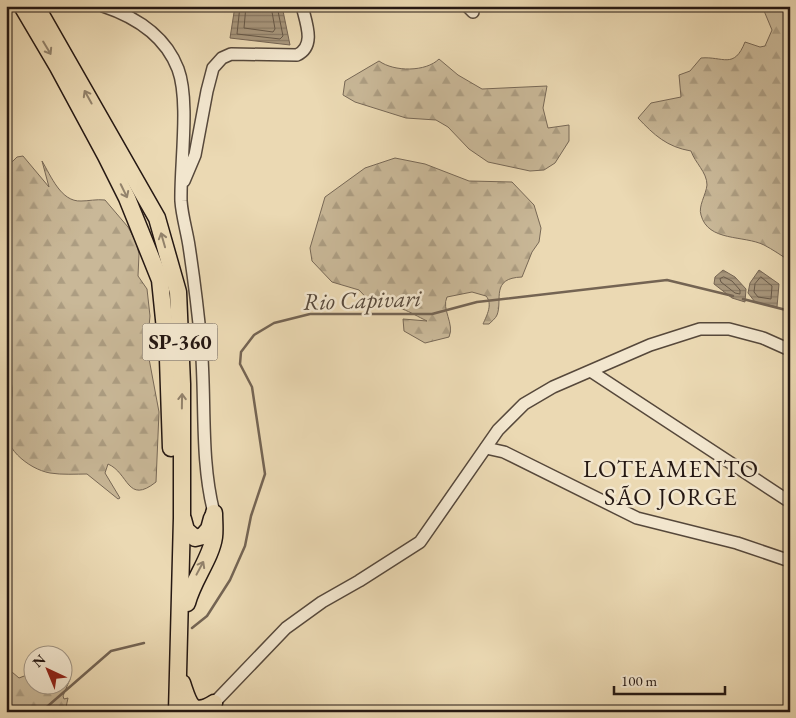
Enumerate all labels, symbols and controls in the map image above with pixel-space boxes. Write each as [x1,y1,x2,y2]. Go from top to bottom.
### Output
one-way arrow [42,41,52,56]
one-way arrow [83,90,93,104]
one-way arrow [120,183,129,198]
one-way arrow [158,233,167,249]
water label: Rio Capivari [302,282,423,317]
road number: SP-360 [142,324,218,361]
one-way arrow [177,393,187,409]
district label: LOTEAMENTO SÃO JORGE [583,453,759,512]
one-way arrow [196,561,206,576]
north arrow [22,646,72,696]
text: N [29,650,50,671]
scale bar [614,663,725,695]
text: 100 m [621,671,658,690]

